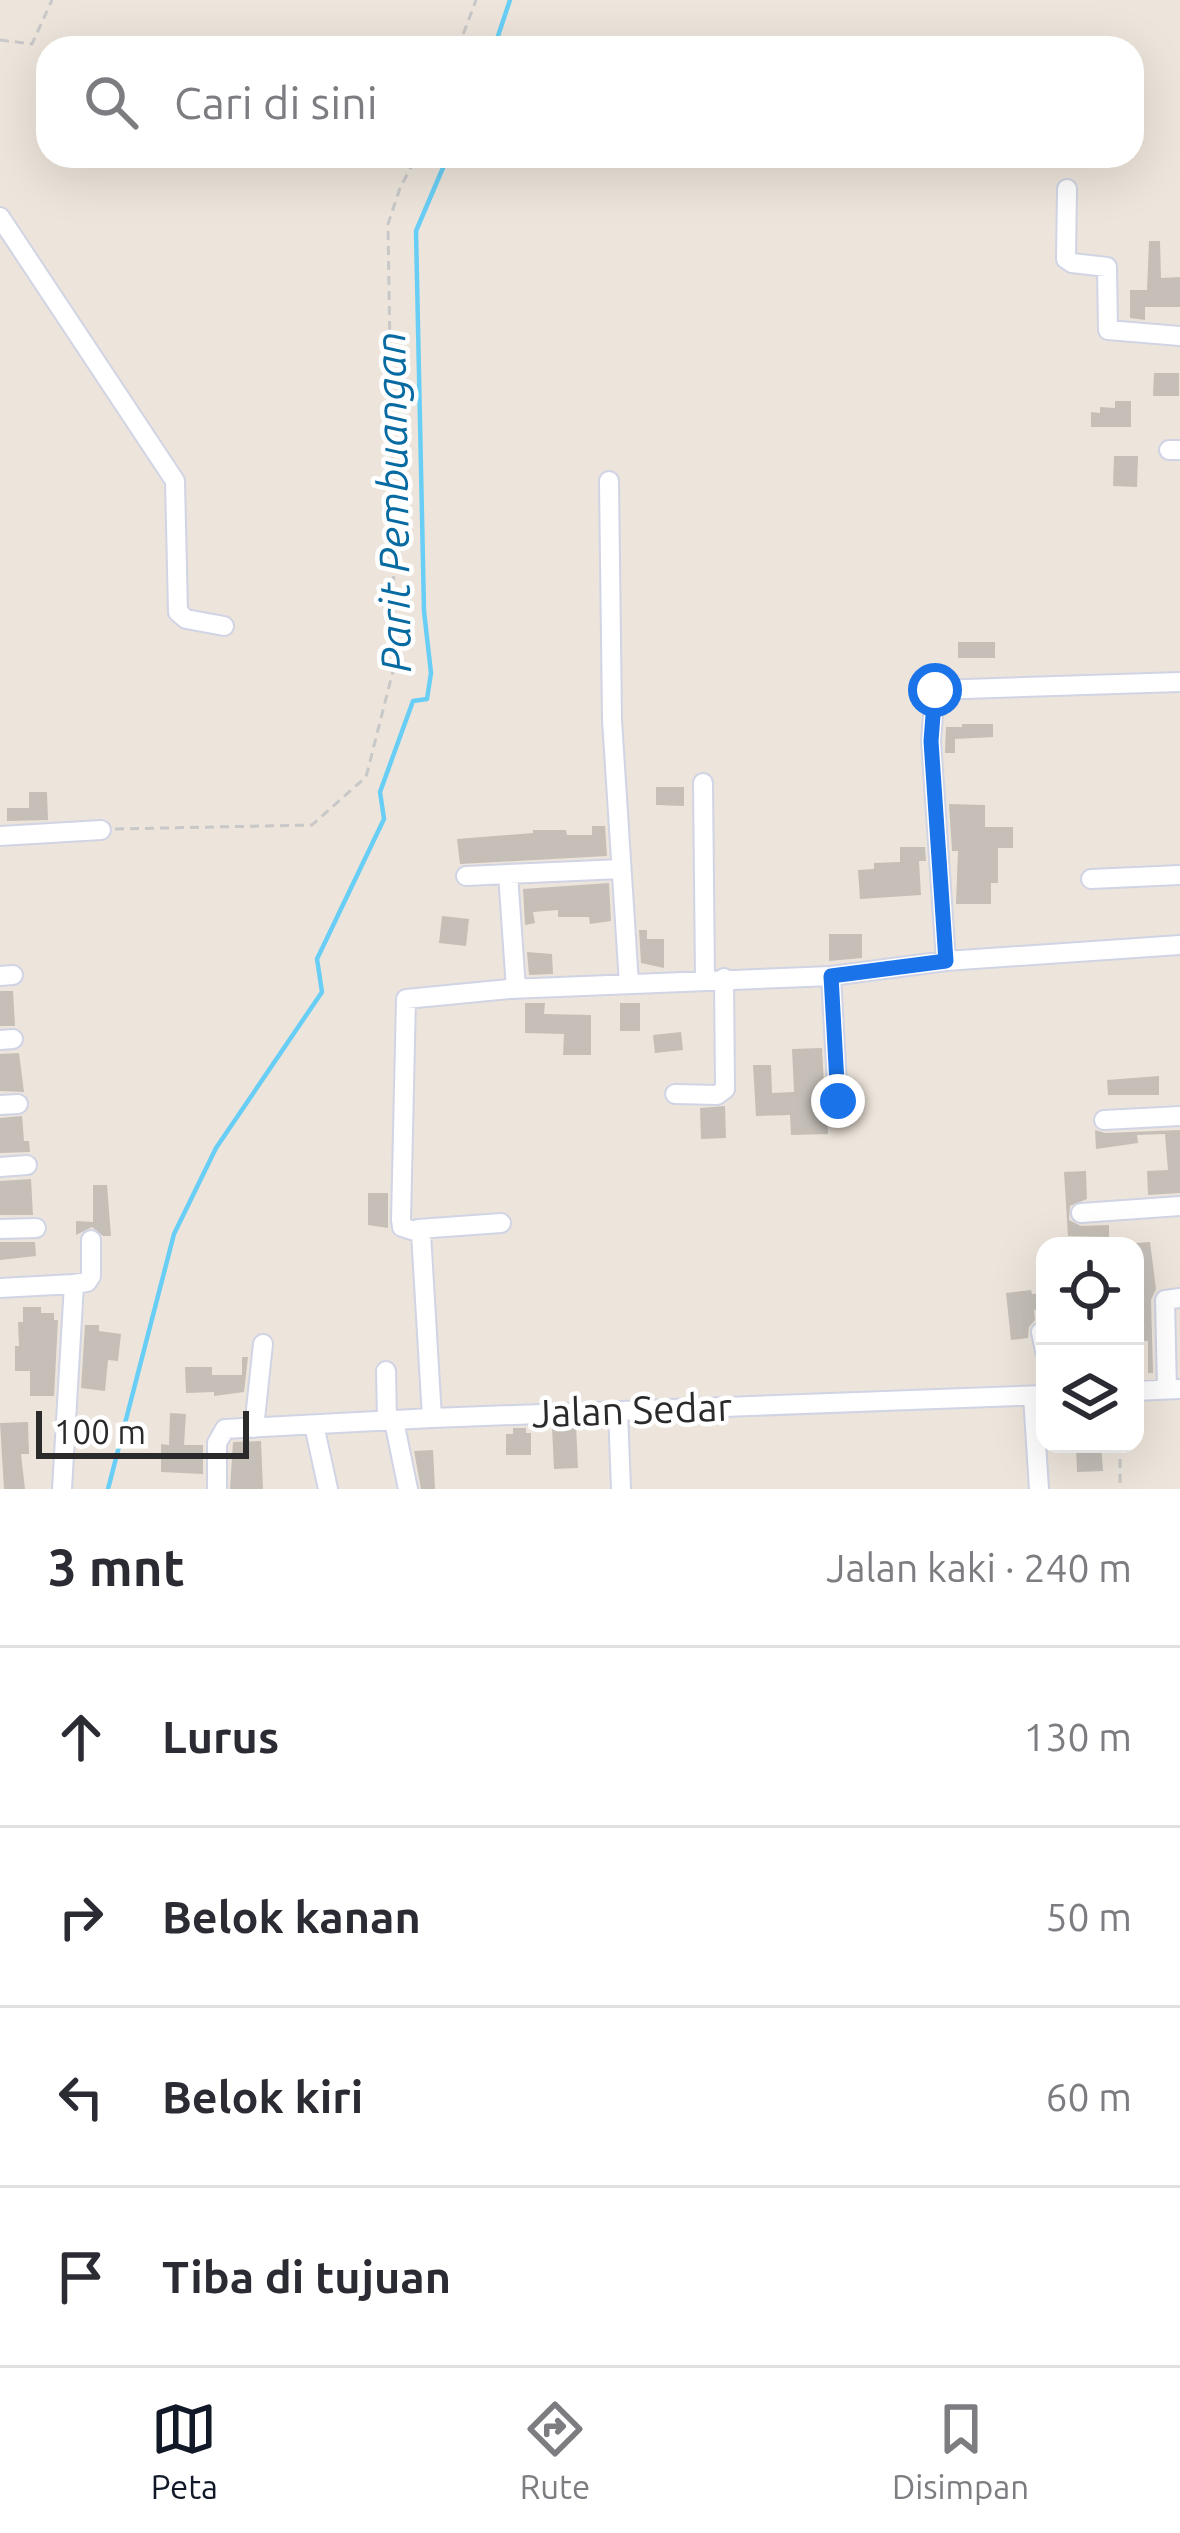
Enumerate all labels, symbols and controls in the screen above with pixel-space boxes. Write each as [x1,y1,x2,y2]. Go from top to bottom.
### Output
search box [36,36,1144,168]
icon: search [78,69,144,135]
text: Cari di sini [174,77,378,128]
water label: Parit Pembuangan [366,331,419,673]
route start [908,663,962,717]
route end [811,1074,865,1128]
map controls [1036,1237,1144,1453]
button: locate [1036,1237,1144,1345]
button: layers [1036,1345,1144,1453]
street label: Jalan Sedar [531,1385,733,1434]
scale bar [36,1405,249,1458]
text: 100 m [54,1413,146,1450]
text: 3 mnt [48,1538,185,1596]
text: Jalan kaki · 240 m [826,1546,1132,1589]
icon: ahead [48,1704,114,1770]
text: Lurus [162,1711,279,1762]
text: 130 m [1023,1715,1132,1758]
icon: right [48,1884,114,1950]
text: Belok kanan [162,1891,421,1942]
text: 50 m [1045,1895,1132,1938]
icon: left [48,2064,114,2130]
text: Belok kiri [162,2071,363,2122]
text: 60 m [1045,2075,1132,2118]
icon: arrive [48,2244,114,2310]
text: Tiba di tujuan [162,2251,451,2302]
tab: Peta [151,2396,218,2505]
tab: Rute [520,2396,590,2505]
tab: Disimpan [892,2396,1029,2505]

